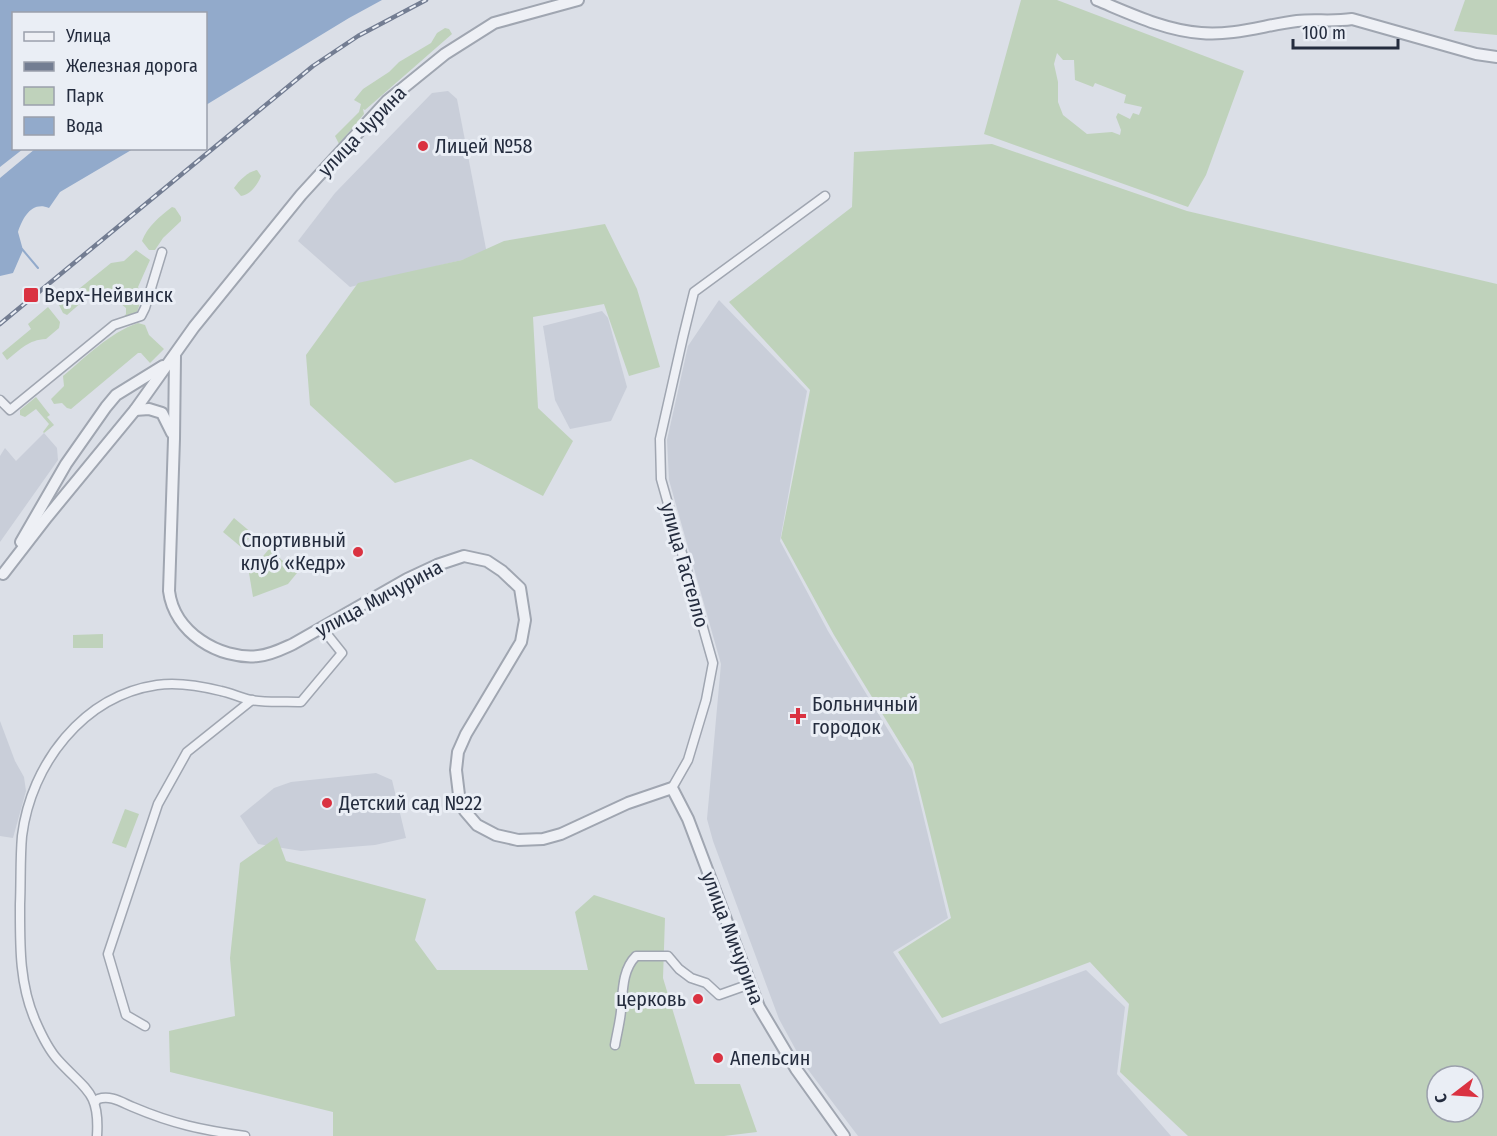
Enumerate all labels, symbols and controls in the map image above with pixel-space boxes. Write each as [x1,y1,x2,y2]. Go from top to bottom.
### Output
legend [12,12,207,150]
scale bar [1293,12,1398,50]
text: 100 m [1302,22,1346,44]
text: Улица [65,25,111,47]
text: Железная дорога [66,55,198,77]
street label: улица Чурина [313,81,411,181]
text: Парк [66,85,104,107]
text: Вода [66,115,103,137]
place label: Лицей №58 [435,134,533,158]
marker: Лицей №58 [416,139,430,153]
place label: Верх-Нейвинск [44,283,173,307]
marker: Верх-Нейвинск [22,286,40,304]
street label: улица Гастелло [656,500,714,630]
place label: Спортивный клуб «Кедр» [241,528,346,575]
marker: Спортивный клуб «Кедр» [351,545,365,559]
street label: улица Мичурина [311,554,447,642]
place label: Больничный городок [812,692,918,739]
marker: Больничный городок [789,707,807,725]
place label: Детский сад №22 [338,791,482,815]
marker: Детский сад №22 [320,796,334,810]
street label: улица Мичурина [697,868,769,1008]
place label: церковь [616,987,686,1011]
marker: церковь [691,992,705,1006]
place label: Апельсин [730,1046,810,1070]
marker: Апельсин [711,1051,725,1065]
north arrow [1425,1064,1485,1124]
text: С [1431,1091,1451,1105]

